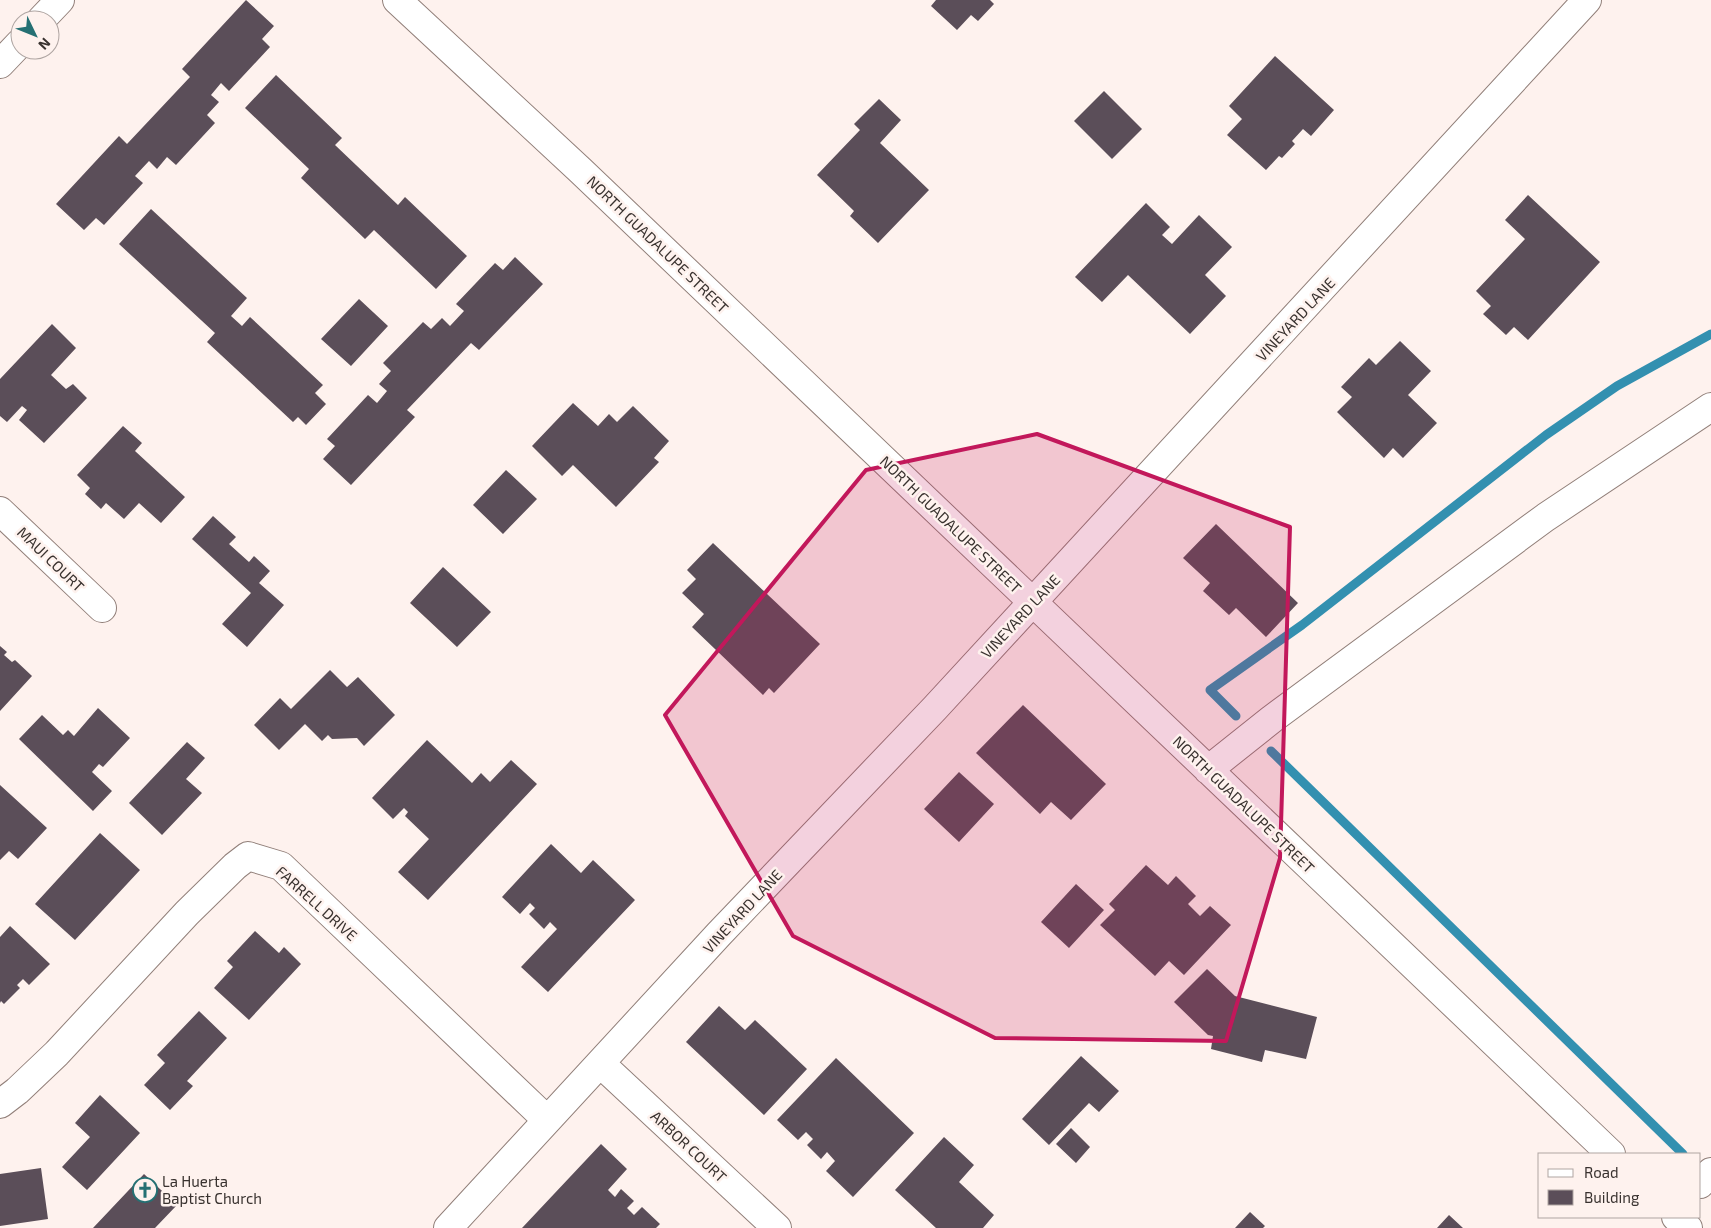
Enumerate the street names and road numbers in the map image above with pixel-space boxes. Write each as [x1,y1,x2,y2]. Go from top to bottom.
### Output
street label: NORTH GUADALUPE STREET [584,172,733,317]
street label: VINEYARD LANE [1252,273,1338,365]
street label: NORTH GUADALUPE STREET [877,452,1026,597]
street label: MAUI COURT [14,523,88,596]
street label: VINEYARD LANE [977,570,1063,662]
street label: NORTH GUADALUPE STREET [1170,732,1319,877]
street label: FARRELL DRIVE [273,862,361,944]
street label: VINEYARD LANE [699,865,785,957]
street label: ARBOR COURT [647,1106,731,1186]

